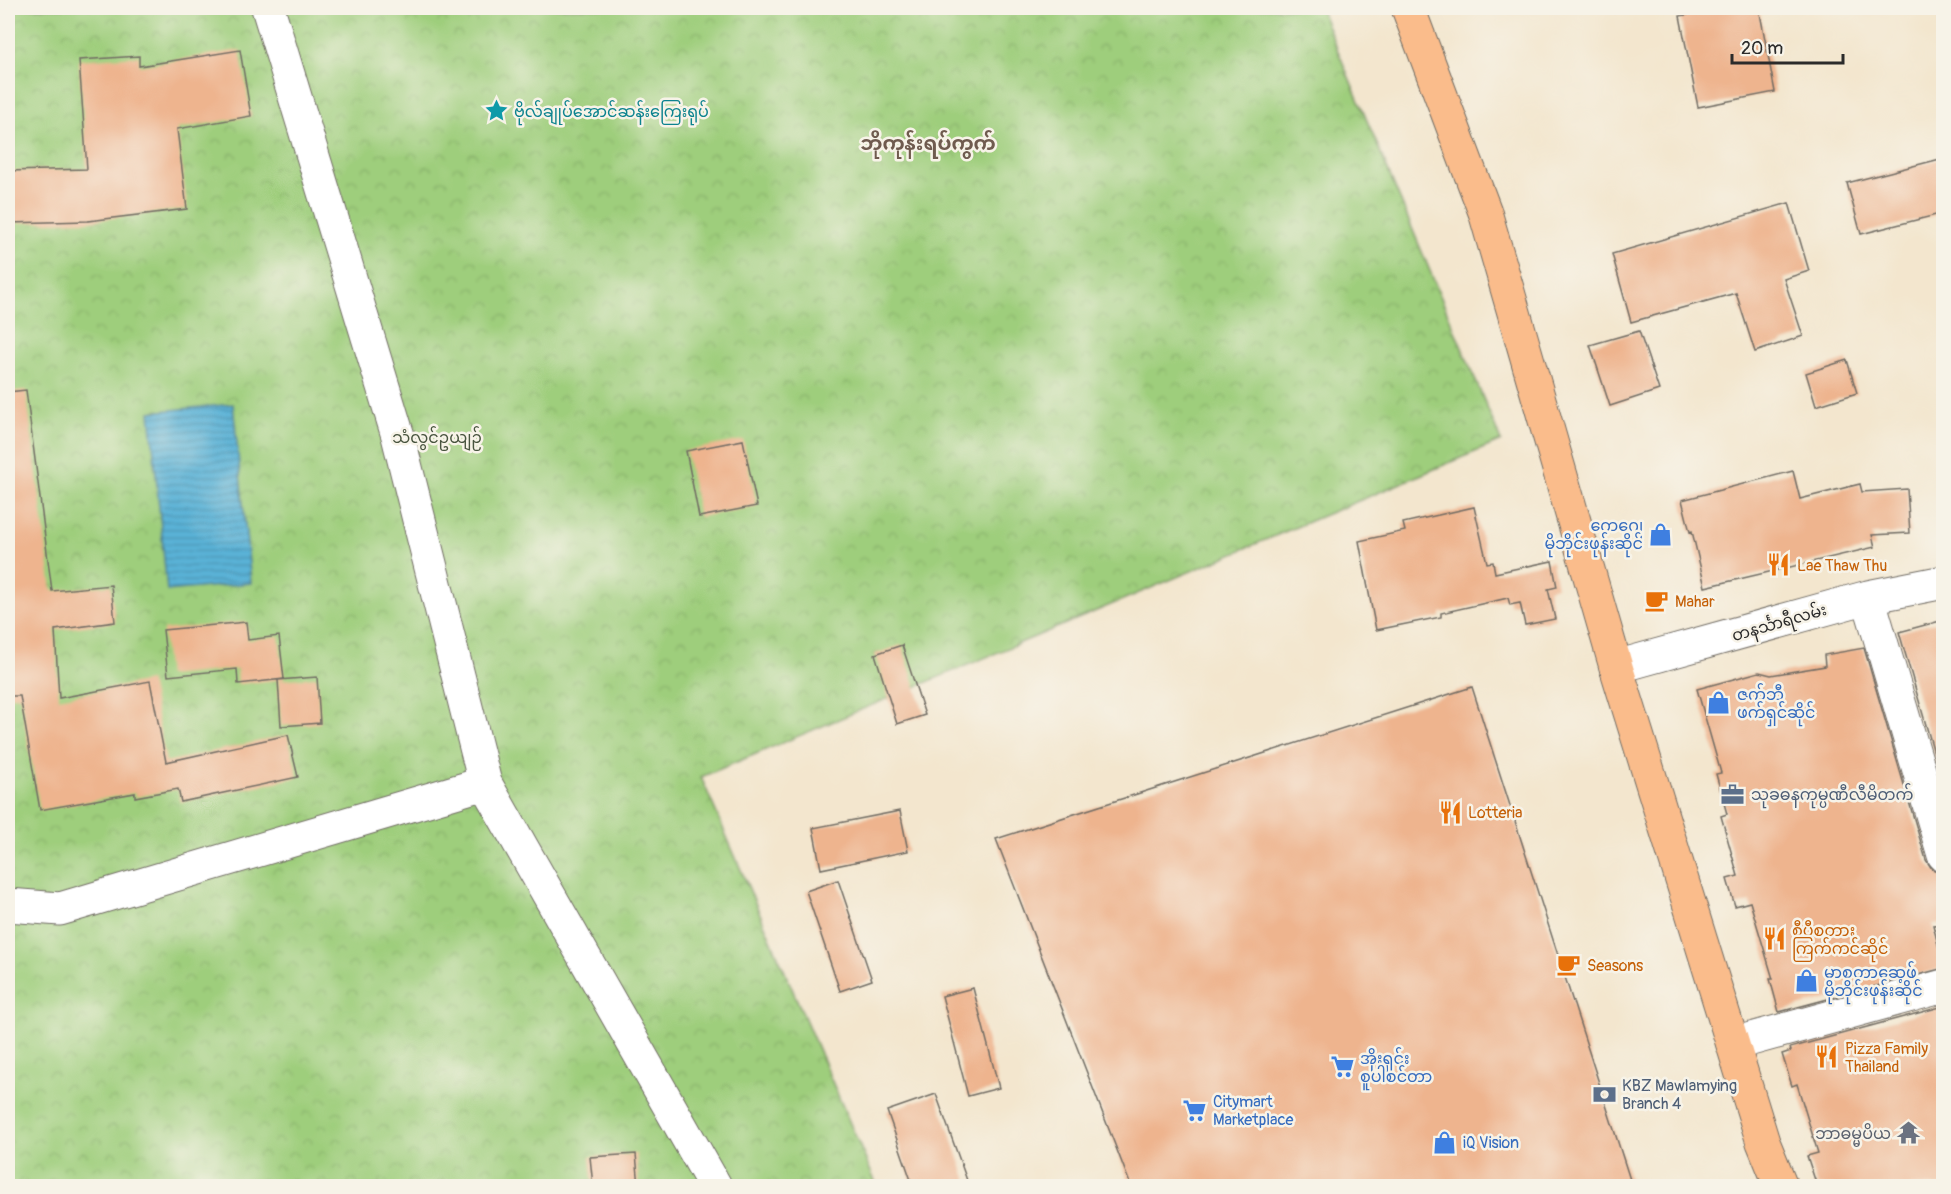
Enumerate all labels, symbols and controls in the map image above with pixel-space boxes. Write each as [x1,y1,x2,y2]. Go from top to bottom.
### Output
scale bar [1732,27,1843,65]
text: 20 m [1741,37,1783,60]
place icon: ဗိုလ်ချုပ်အောင်ဆန်းကြေးရုပ် [483,98,509,124]
place label: ဗိုလ်ချုပ်အောင်ဆန်းကြေးရုပ် [514,100,709,126]
district label: ဘိုကုန်းရပ်ကွက် [860,130,996,159]
park label: သံလွင်ဥယျဉ် [392,426,482,451]
place label: ကေဂျေ မိုဘိုင်းဖုန်းဆိုင် [1544,516,1643,558]
shop icon: ကေဂျေ မိုဘိုင်းဖုန်းဆိုင် [1648,521,1674,547]
restaurant icon: Lae Thaw Thu [1766,552,1792,578]
place label: Lae Thaw Thu [1797,556,1887,576]
cafe icon: Mahar [1644,588,1670,614]
place label: Mahar [1675,592,1715,612]
street label: တနင်္သာရီလမ်း [1729,598,1830,649]
place label: ဇက်ဘီ ဖက်ရှင်ဆိုင် [1737,683,1815,727]
shop icon: ဇက်ဘီ ဖက်ရှင်ဆိုင် [1706,690,1732,716]
office icon: သုခဓနကုမ္ပဏီလီမိတက် [1720,781,1746,807]
place label: သုခဓနကုမ္ပဏီလီမိတက် [1751,783,1913,809]
restaurant icon: Lotteria [1437,799,1463,825]
place label: Lotteria [1468,803,1522,823]
place label: စီပီစတား ကြက်ကင်ဆိုင် [1792,920,1888,963]
restaurant icon: စီပီစတား ကြက်ကင်ဆိုင် [1761,926,1787,952]
cafe icon: Seasons [1556,952,1582,978]
place label: Seasons [1587,956,1643,976]
place label: မာစတာဆေ့ဖ် မိုဘိုင်းဖုန်းဆိုင် [1824,961,1923,1005]
shop icon: မာစတာဆေ့ဖ် မိုဘိုင်းဖုန်းဆိုင် [1793,968,1819,994]
place label: Pizza Family Thailand [1845,1039,1928,1077]
restaurant icon: Pizza Family Thailand [1814,1044,1840,1070]
place label: အိုးရှင်း စူပါစင်တာ [1360,1047,1432,1091]
supermarket icon: အိုးရှင်း စူပါစင်တာ [1329,1054,1355,1080]
place label: KBZ Mawlamying Branch 4 [1622,1076,1737,1114]
bank icon: KBZ Mawlamying Branch 4 [1591,1081,1617,1107]
place label: Citymart Marketplace [1213,1092,1294,1130]
supermarket icon: Citymart Marketplace [1182,1097,1208,1123]
temple icon: ဘာဓမ္မပိယ [1896,1120,1922,1146]
place label: ဘာဓမ္မပိယ [1815,1123,1891,1147]
shop icon: iQ Vision [1432,1129,1458,1155]
place label: iQ Vision [1463,1133,1519,1153]

